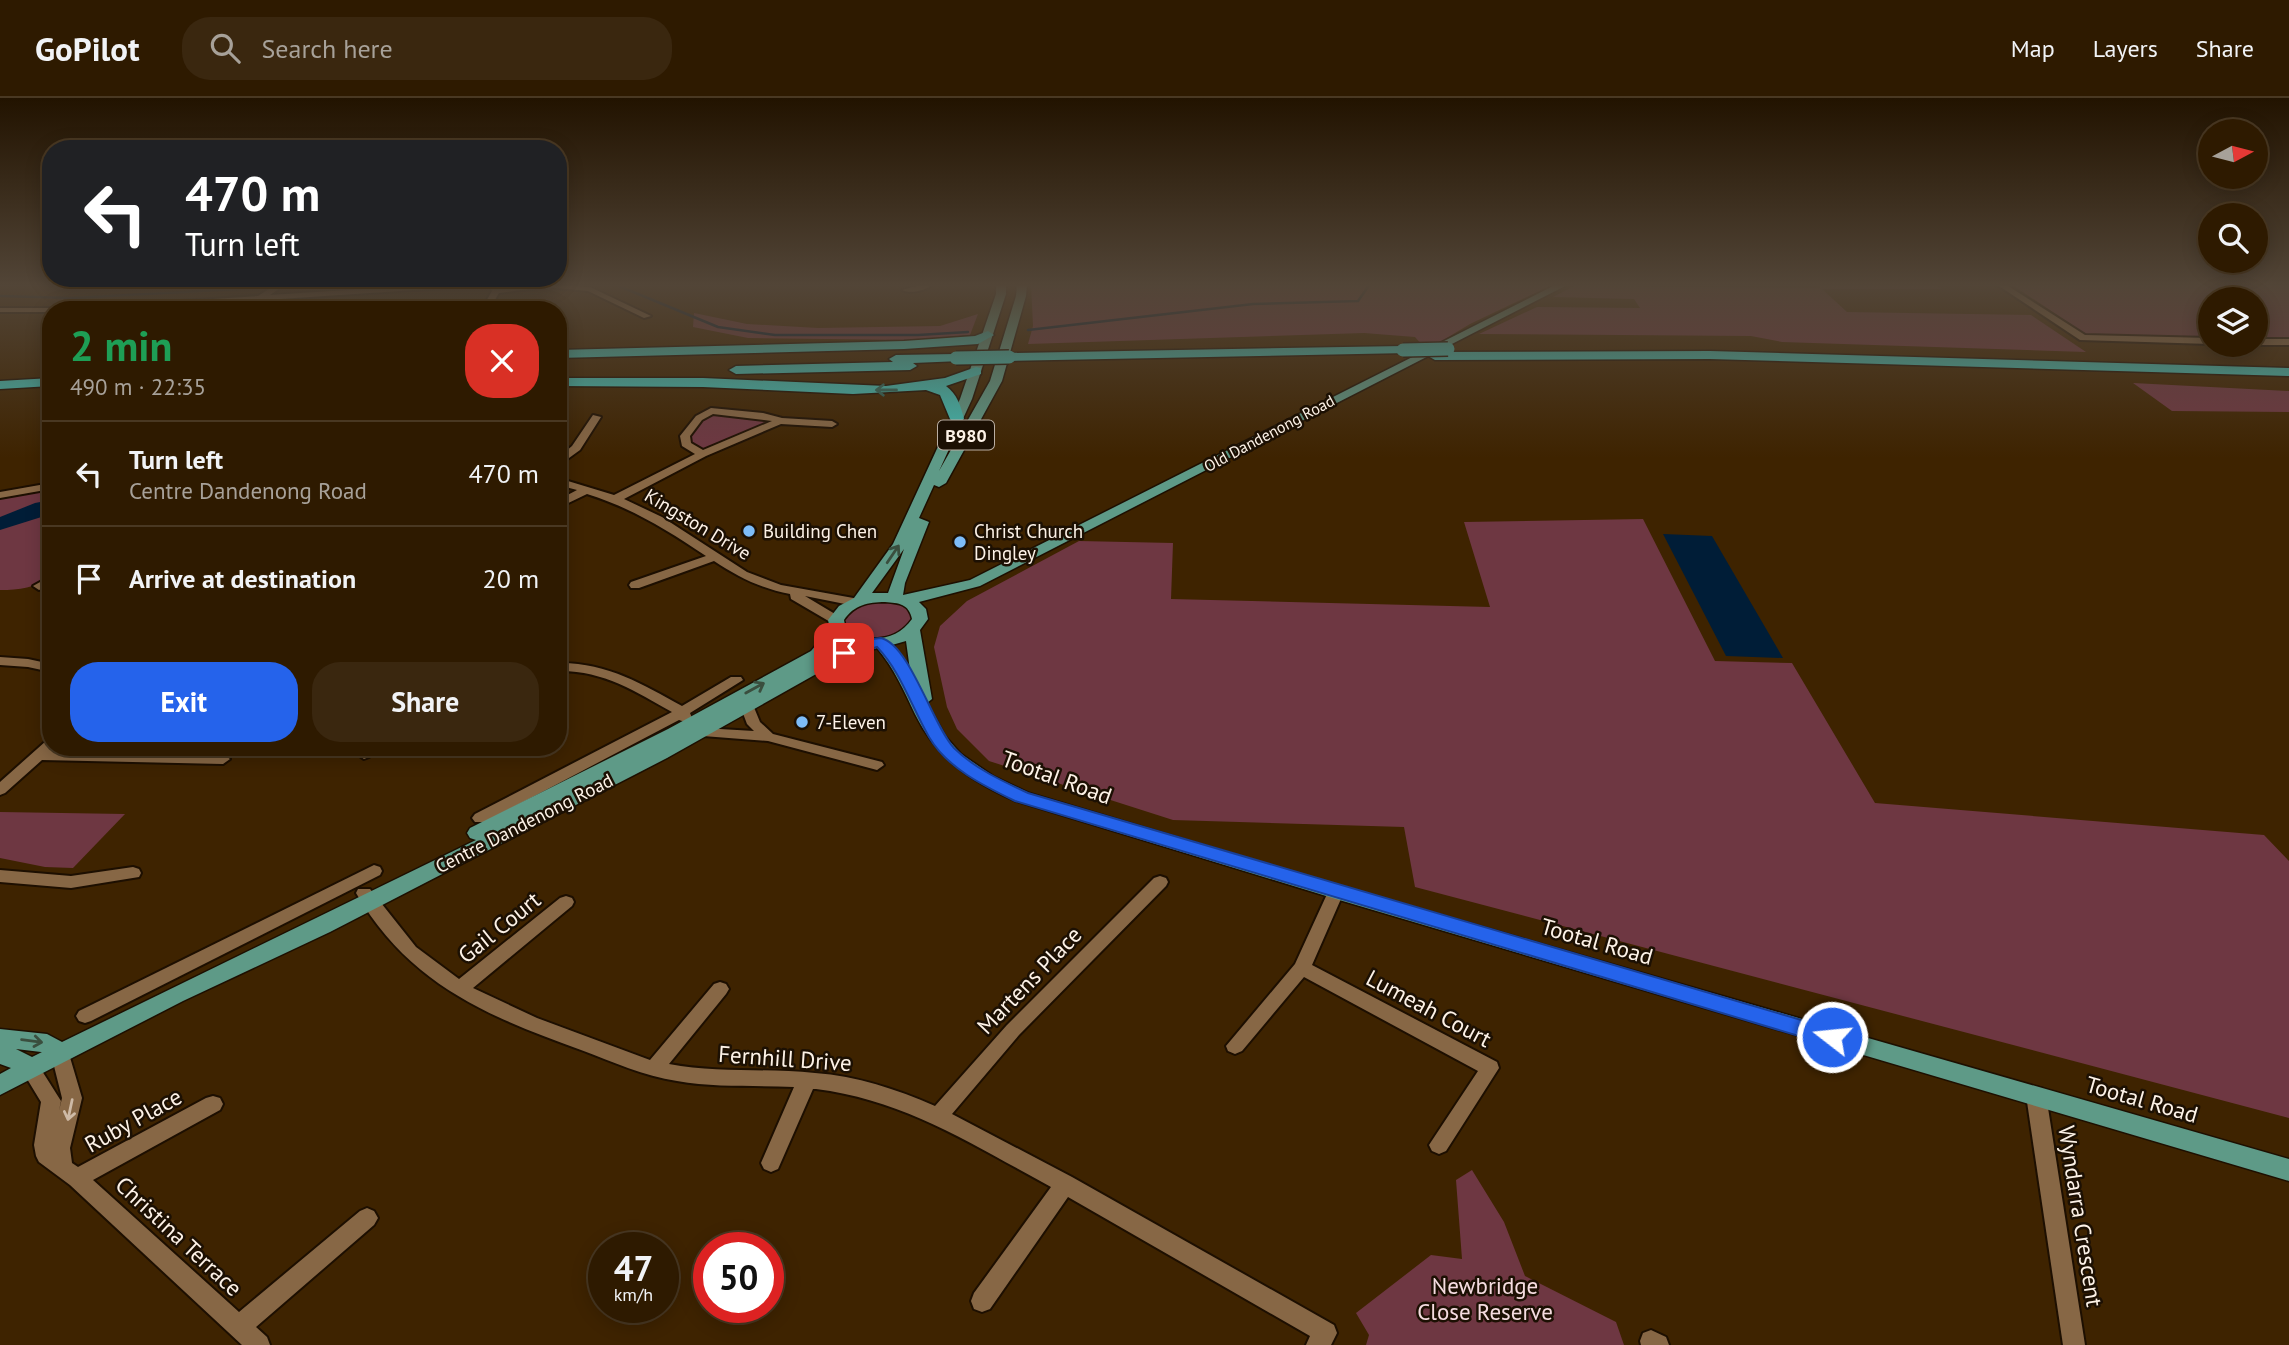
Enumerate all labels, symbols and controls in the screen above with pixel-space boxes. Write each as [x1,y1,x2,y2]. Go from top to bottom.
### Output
search box [182,17,672,80]
text: GoPilot [35,27,140,70]
icon: search [206,29,244,67]
text: Search here [262,32,393,65]
text: Map [2011,33,2055,64]
text: Layers [2093,33,2158,64]
text: Share [2196,33,2254,64]
north arrow [2198,119,2268,189]
map controls [2198,119,2268,357]
text: 470 m [185,161,320,225]
icon: left [70,168,161,259]
button: search [2198,203,2268,273]
text: Turn left [185,223,300,265]
button: layers [2198,287,2268,357]
text: 2 min [70,318,172,373]
button: close [465,324,539,398]
text: 490 m · 22:35 [70,372,206,401]
one-way arrow [875,383,898,397]
street label: Old Dandenong Road [1200,390,1338,476]
road number: B980 [938,421,994,450]
text: Turn left [129,443,223,476]
icon: left [70,455,108,493]
text: 470 m [468,457,539,490]
text: Centre Dandenong Road [129,476,367,505]
street label: Kingston Drive [640,483,756,565]
place label: Building Chen [763,519,877,543]
place label: Christ Church Dingley [974,519,1083,565]
marker: Building Chen [741,523,757,539]
marker: Christ Church Dingley [952,534,968,550]
one-way arrow [886,545,900,564]
icon: arrive [70,560,108,598]
text: Arrive at destination [129,562,356,595]
text: 20 m [483,562,539,595]
pin [814,623,874,683]
icon: arrive [825,634,863,672]
button: Exit [70,662,298,742]
button: Share [312,662,539,742]
one-way arrow [744,681,765,694]
place label: 7-Eleven [816,710,886,734]
marker: 7-Eleven [794,714,810,730]
street label: Tootal Road [998,744,1116,810]
street label: Centre Dandenong Road [431,768,617,878]
street label: Gail Court [452,885,546,969]
street label: Tootal Road [1538,911,1656,971]
street label: Martens Place [971,920,1087,1040]
street label: Lumeah Court [1361,963,1497,1053]
position arrow [1795,1000,1869,1074]
one-way arrow [20,1035,43,1048]
street label: Fernhill Drive [717,1039,853,1077]
street label: Tootal Road [2083,1069,2201,1129]
street label: Ruby Place [79,1081,187,1159]
one-way arrow [62,1098,75,1120]
street label: Wyndarra Crescent [2052,1123,2110,1309]
street label: Christina Terrace [110,1170,248,1302]
speed limit sign: 50 [693,1232,784,1323]
text: 47 [614,1245,653,1291]
park label: Newbridge Close Reserve [1417,1271,1553,1326]
text: km/h [614,1283,653,1306]

